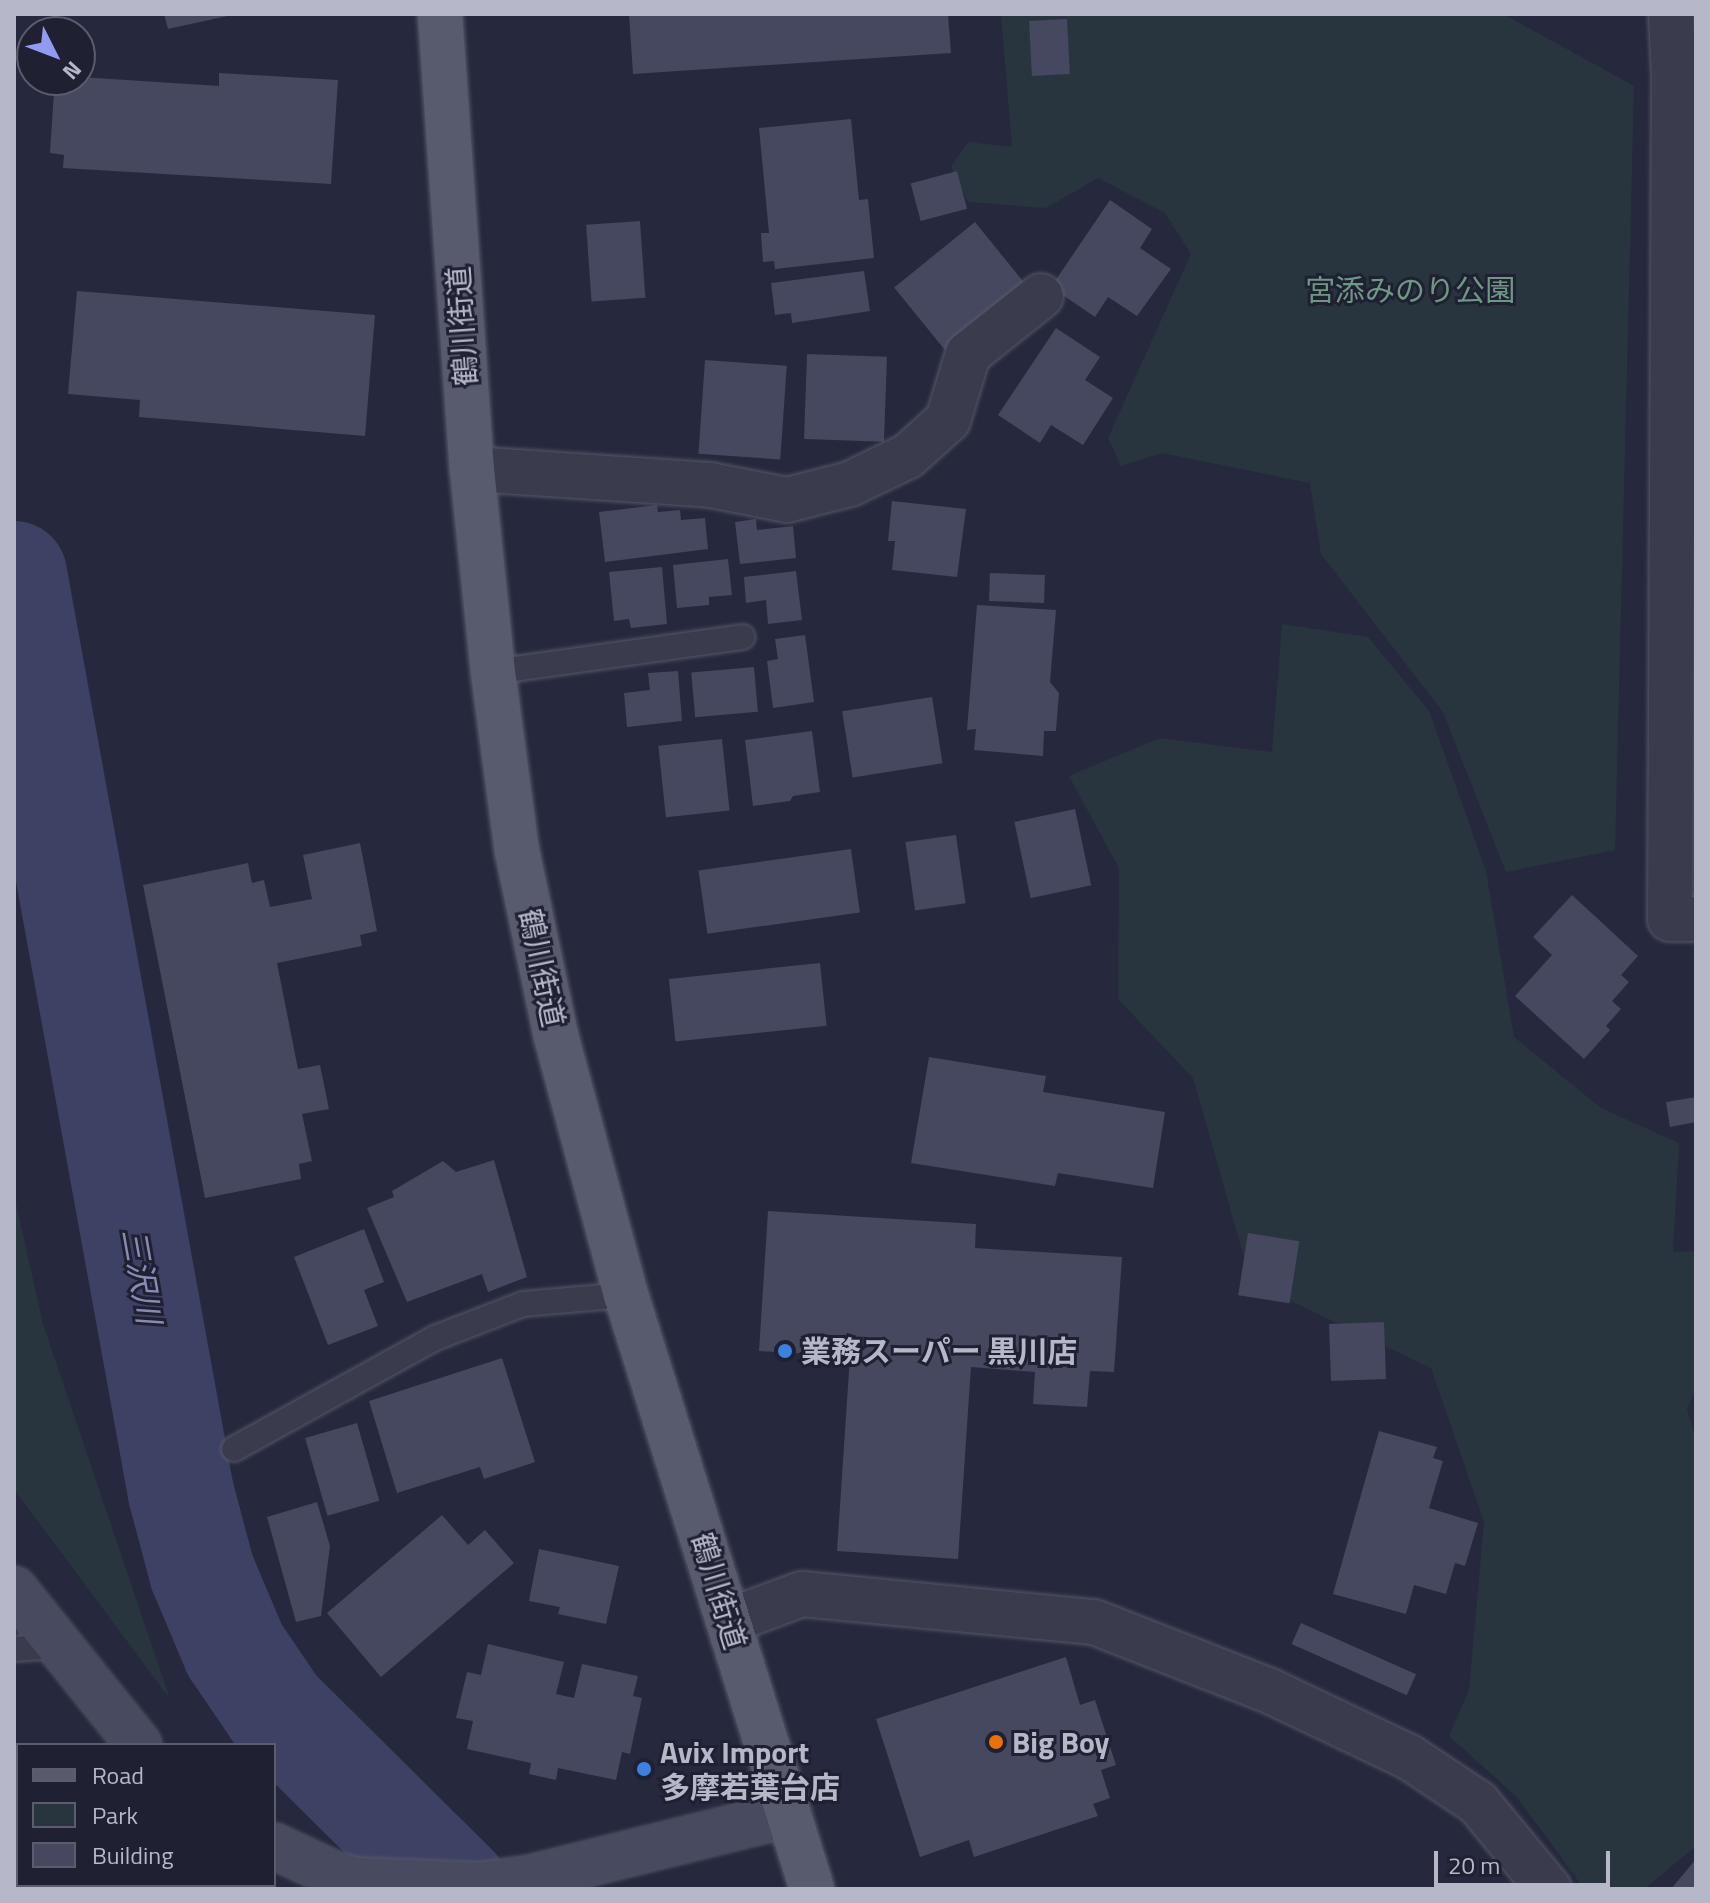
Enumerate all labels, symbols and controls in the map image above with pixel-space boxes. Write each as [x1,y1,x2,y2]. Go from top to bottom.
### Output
north arrow [16,16,96,96]
text: N [55,54,90,88]
street label: 鶴川街道 [440,265,484,387]
park label: 宮添みのり公園 [1305,272,1515,308]
street label: 鶴川街道 [512,906,572,1030]
water label: 三沢川 [115,1225,169,1327]
place label: 業務スーパー 黒川店 [801,1333,1078,1369]
marker: 業務スーパー 黒川店 [776,1342,794,1360]
street label: 鶴川街道 [684,1528,754,1654]
place label: Big Boy [1012,1724,1110,1760]
marker: Big Boy [987,1733,1005,1751]
place label: Avix Import 多摩若葉台店 [660,1734,840,1804]
legend [16,1743,276,1887]
text: Road [92,1757,144,1793]
marker: Avix Import 多摩若葉台店 [635,1760,653,1778]
text: Park [92,1797,138,1833]
scale bar [1438,1835,1614,1885]
text: Building [92,1837,174,1873]
text: 20 m [1448,1847,1500,1883]

